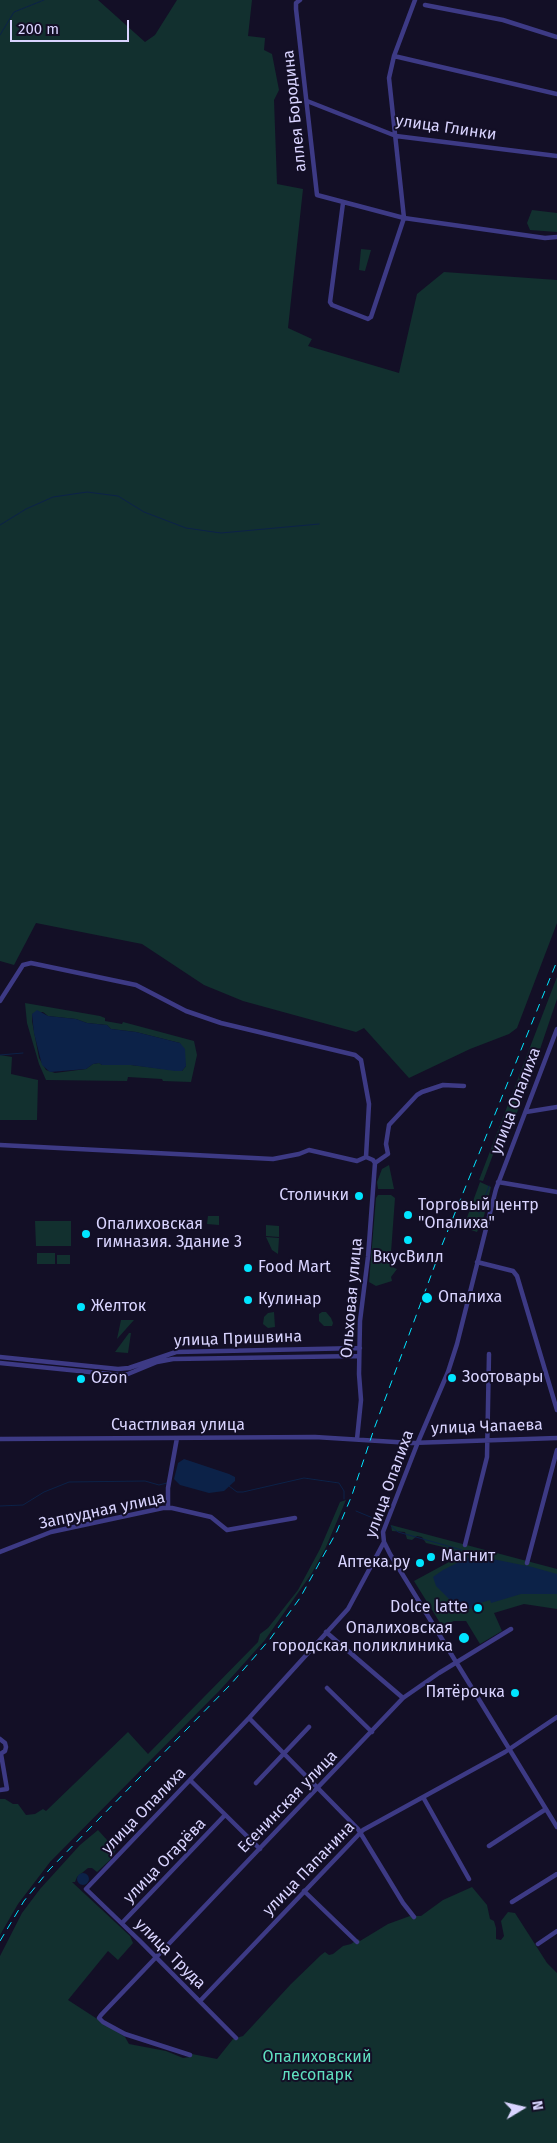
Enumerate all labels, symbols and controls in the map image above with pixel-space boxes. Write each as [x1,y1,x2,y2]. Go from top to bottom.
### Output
scale bar [12,10,131,42]
text: 200 m [18,20,59,38]
street label: аллея Бородина [279,49,311,173]
street label: улица Глинки [394,111,498,145]
street label: улица Опалиха [487,1045,545,1157]
place label: Столички [279,1186,349,1206]
marker: Столички [353,1190,365,1202]
place label: Торговый центр "Опалиха" [418,1196,539,1234]
marker: Торговый центр "Опалиха" [402,1209,414,1221]
place label: Опалиховская гимназия. Здание 3 [96,1215,242,1253]
marker: Опалиховская гимназия. Здание 3 [80,1228,92,1240]
marker: ВкусВилл [402,1234,414,1246]
street label: Ольховая улица [337,1237,367,1359]
place label: ВкусВилл [372,1248,444,1268]
place label: Food Mart [258,1258,331,1278]
marker: Food Mart [242,1262,254,1274]
place label: Опалиха [438,1288,502,1308]
place label: Кулинар [258,1290,321,1310]
marker: Опалиха [420,1291,434,1305]
marker: Кулинар [242,1294,254,1306]
place label: Желток [91,1297,146,1317]
marker: Желток [75,1301,87,1313]
street label: улица Пришвина [174,1327,302,1351]
place label: Зоотовары [462,1368,544,1388]
place label: Ozon [91,1369,128,1389]
marker: Зоотовары [446,1372,458,1384]
marker: Ozon [75,1373,87,1385]
street label: улица Чапаева [431,1415,543,1439]
street label: Счастливая улица [111,1416,245,1436]
street label: улица Опалиха [362,1428,418,1540]
street label: Запрудная улица [37,1488,167,1534]
place label: Магнит [441,1547,495,1567]
marker: Магнит [425,1551,437,1563]
place label: Аптека.ру [338,1553,410,1573]
marker: Аптека.ру [414,1557,426,1569]
place label: Dolce latte [390,1598,468,1618]
marker: Dolce latte [472,1602,484,1614]
place label: Опалиховская городская поликлиника [272,1619,453,1657]
marker: Опалиховская городская поликлиника [457,1631,471,1645]
place label: Пятёрочка [425,1683,505,1703]
marker: Пятёрочка [509,1687,521,1699]
street label: Есенинская улица [234,1747,342,1857]
street label: улица Опалиха [98,1764,190,1858]
street label: улица Огарёва [120,1815,210,1907]
street label: улица Папанина [259,1818,359,1920]
street label: улица Труда [131,1915,209,1993]
park label: Опалиховский лесопарк [262,2048,372,2086]
north arrow [497,2083,547,2133]
text: N [528,2100,546,2111]

